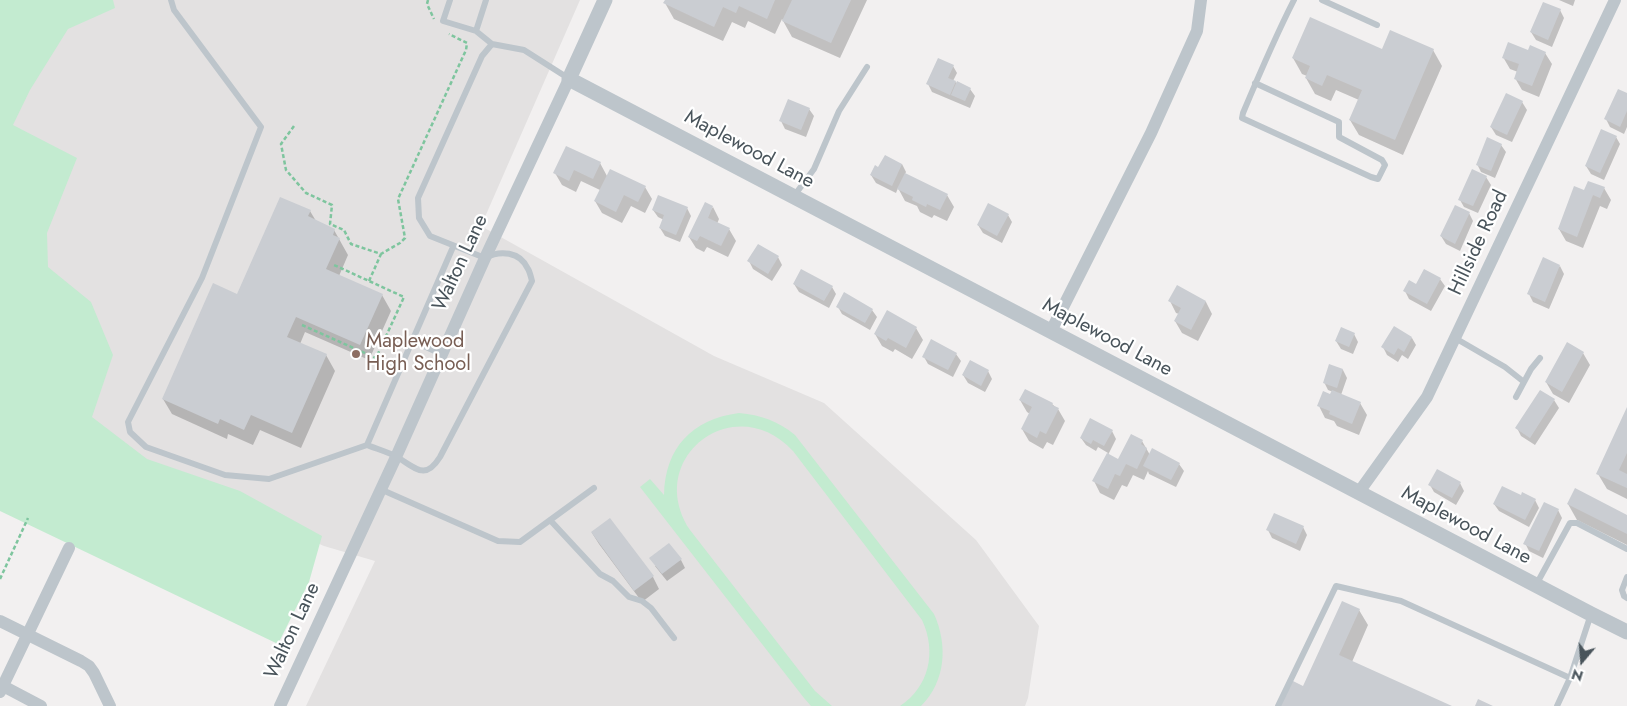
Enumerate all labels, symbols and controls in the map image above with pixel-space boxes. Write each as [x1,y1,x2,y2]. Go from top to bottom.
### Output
street label: Maplewood Lane [680,106,818,194]
street label: Hillside Road [1444,187,1514,299]
street label: Walton Lane [428,211,494,315]
street label: Maplewood Lane [1038,294,1176,382]
place label: Maplewood High School [366,330,471,377]
marker: Maplewood High School [350,348,362,360]
street label: Maplewood Lane [1397,482,1535,570]
street label: Walton Lane [260,579,326,683]
north arrow [1557,636,1607,686]
text: N [1569,664,1586,686]

